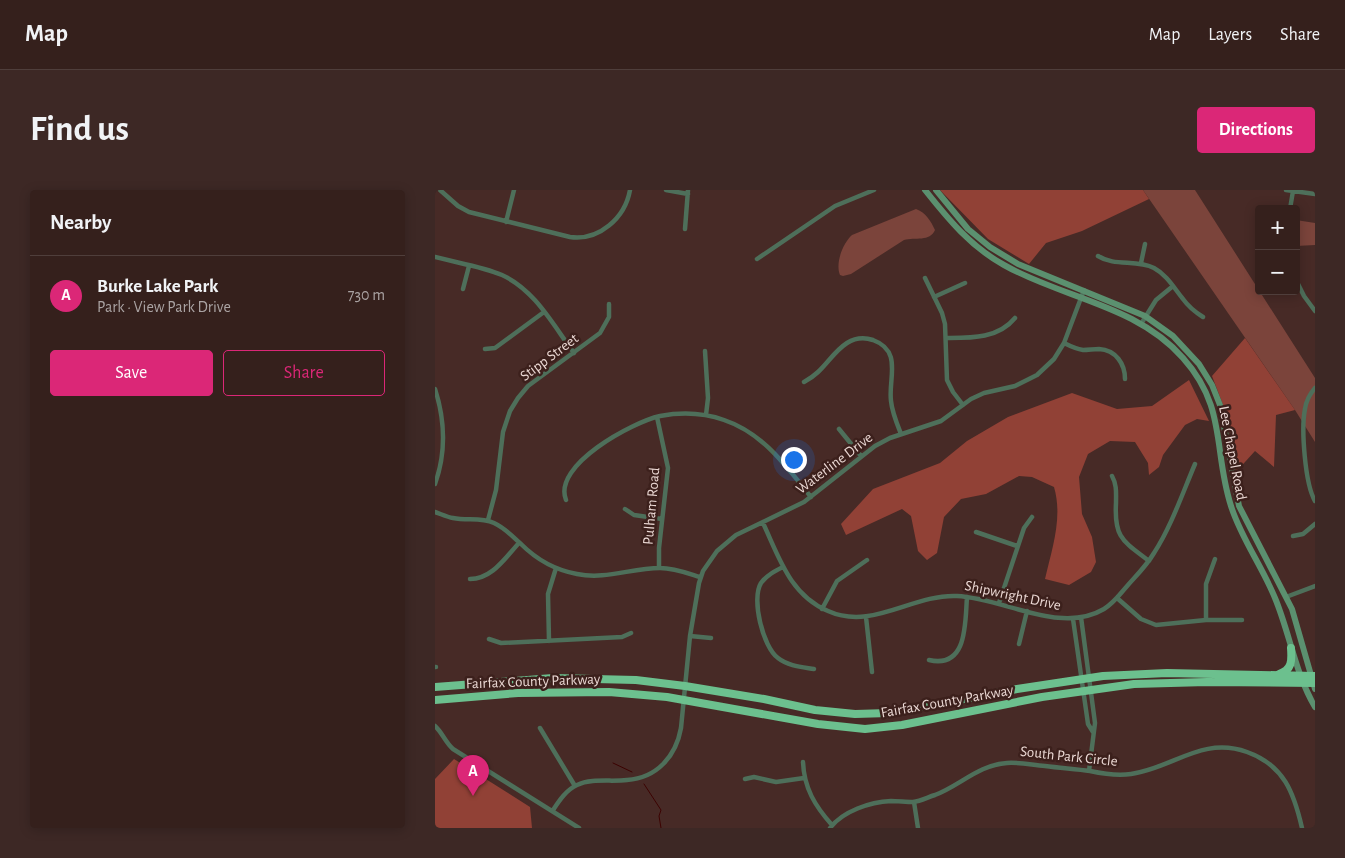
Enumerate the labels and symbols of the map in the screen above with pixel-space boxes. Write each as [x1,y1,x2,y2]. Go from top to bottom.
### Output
street label: Stipp Street [517,331,581,384]
street label: Lee Chapel Road [1216,405,1249,502]
street label: Waterline Drive [793,430,875,497]
your location [781,447,807,473]
street label: Pulham Road [641,466,662,545]
street label: Shipwright Drive [963,578,1062,613]
street label: Fairfax County Parkway [466,672,601,691]
street label: Fairfax County Parkway [880,682,1015,721]
street label: South Park Circle [1019,744,1118,769]
pin: A [457,755,489,796]

